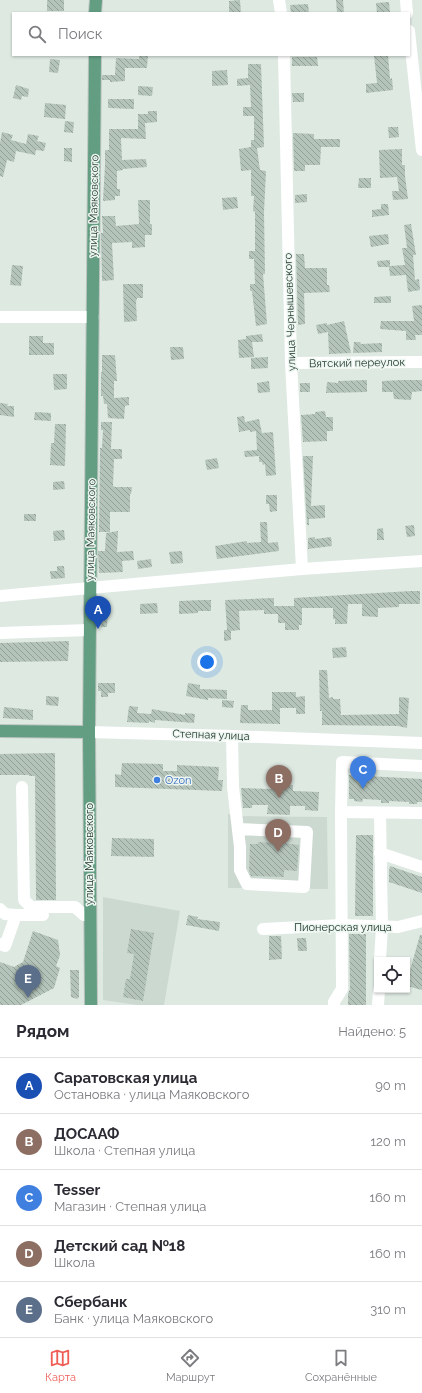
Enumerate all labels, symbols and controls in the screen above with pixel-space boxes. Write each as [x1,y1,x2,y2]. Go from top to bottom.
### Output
search box [12,12,410,56]
icon: search [26,23,48,45]
text: Поиск [58,25,103,43]
street label: улица Маяковского [87,154,101,257]
street label: улица Чернышевского [281,252,299,371]
street label: Вятский переулок [309,356,405,370]
street label: улица Маяковского [84,478,98,581]
pin: A [85,596,111,629]
your location [197,652,217,672]
street label: Степная улица [172,727,250,743]
pin: C [350,756,376,789]
pin: B [266,765,292,798]
place label: Ozon [165,774,192,787]
marker: Ozon [152,775,162,785]
street label: улица Маяковского [83,803,96,905]
pin: D [265,819,291,852]
street label: Пионерская улица [294,921,392,934]
map controls [374,957,410,993]
button: locate [374,957,410,993]
pin: E [15,965,41,998]
text: Рядом [16,1021,69,1041]
text: Найдено: 5 [338,1024,406,1039]
text: Саратовская улица [54,1069,197,1087]
text: A [25,1078,33,1093]
text: 90 m [375,1078,406,1093]
text: Остановка · улица Маяковского [54,1087,250,1102]
text: ДОСААФ [54,1125,119,1143]
text: B [25,1134,33,1149]
text: 120 m [370,1134,406,1149]
text: Школа · Степная улица [54,1143,195,1158]
text: Tesser [54,1181,100,1199]
text: C [25,1190,33,1205]
text: 160 m [369,1190,406,1205]
text: Магазин · Степная улица [54,1199,206,1214]
text: Детский сад №18 [54,1237,185,1255]
text: D [24,1246,34,1261]
text: 160 m [369,1246,406,1261]
text: Школа [54,1255,95,1270]
text: Сбербанк [54,1293,128,1311]
text: E [25,1302,33,1317]
text: 310 m [370,1302,406,1317]
text: Банк · улица Маяковского [54,1311,213,1326]
tab: Карта [45,1347,76,1384]
tab: Маршрут [166,1347,215,1384]
tab: Сохранённые [305,1347,377,1384]

